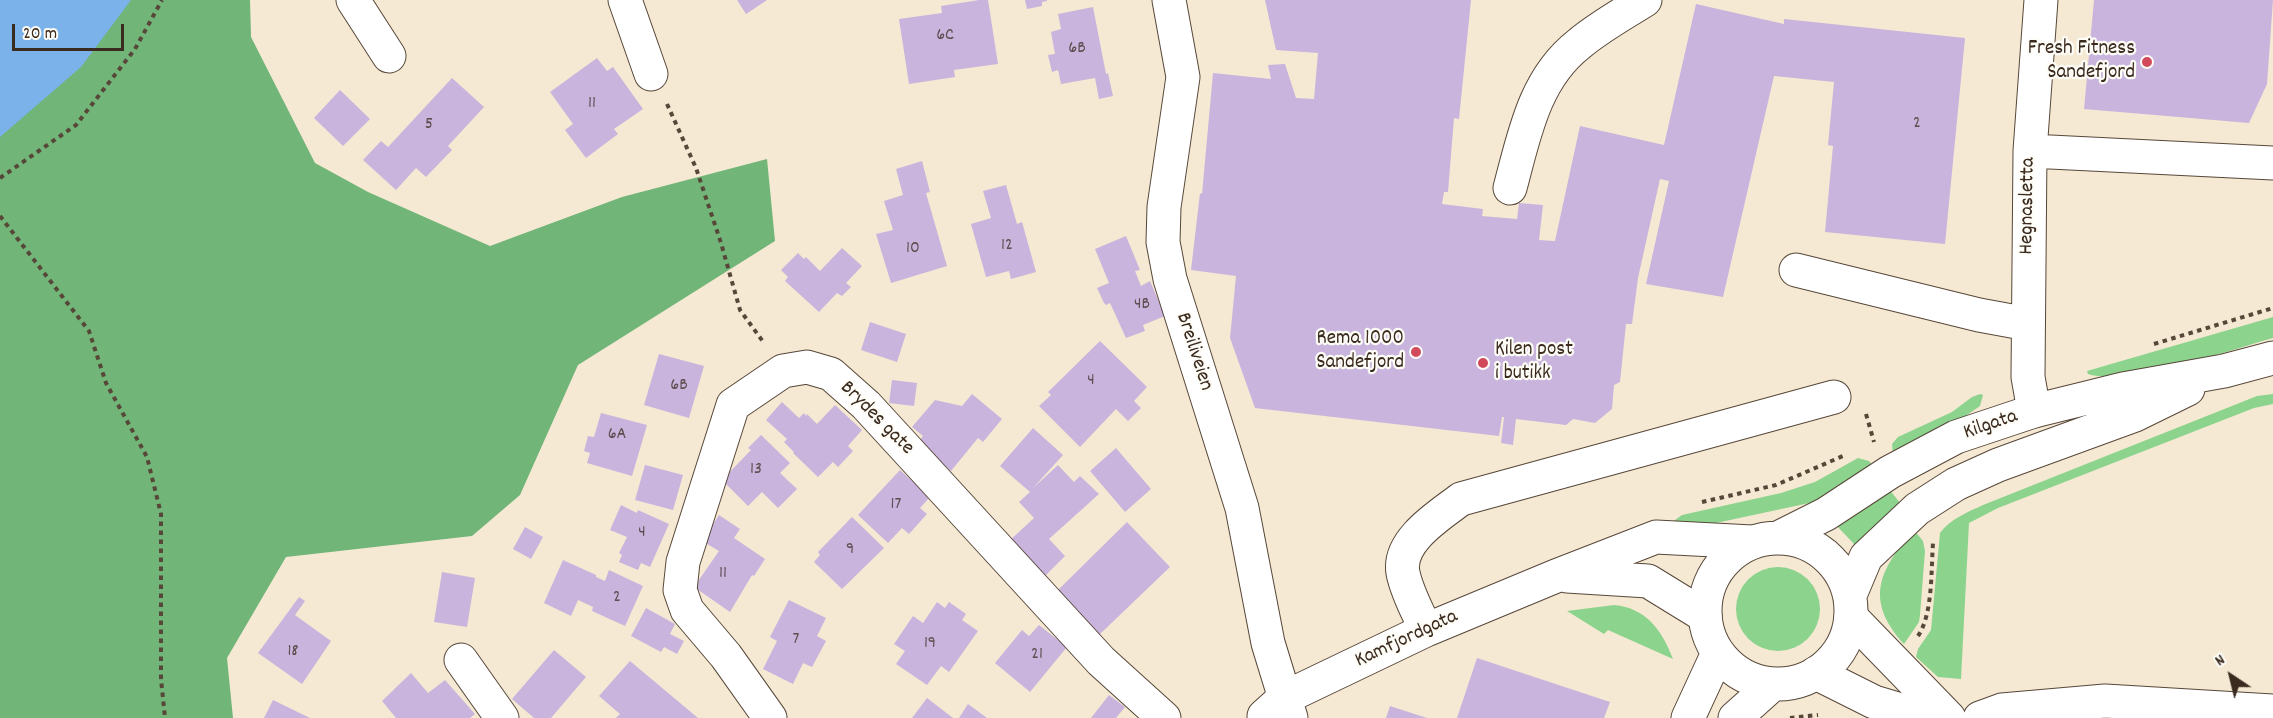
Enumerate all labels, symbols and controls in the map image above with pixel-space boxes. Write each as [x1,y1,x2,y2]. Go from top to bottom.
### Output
scale bar [15,12,128,50]
text: 20 m [23,22,57,47]
house number: 6C [936,26,954,48]
place label: Fresh Fitness Sandefjord [2028,37,2135,87]
house number: 6B [1068,39,1086,61]
marker: Fresh Fitness Sandefjord [2140,55,2154,69]
house number: 11 [588,94,596,116]
house number: 2 [1913,114,1921,136]
house number: 5 [425,115,433,137]
street label: Hegnasletta [2016,157,2042,255]
house number: 12 [1001,236,1013,258]
house number: 10 [906,239,920,261]
house number: 4B [1134,295,1150,317]
street label: Breiliveien [1169,310,1217,394]
place label: Rema 1000 Sandefjord [1316,327,1404,377]
place label: Kilen post i butikk [1495,338,1573,388]
marker: Rema 1000 Sandefjord [1409,345,1423,359]
marker: Kilen post i butikk [1476,356,1490,370]
house number: 4 [1087,371,1095,393]
house number: 6B [670,376,688,398]
street label: Brydes gate [833,376,919,462]
street label: Kilgata [1961,405,2021,447]
house number: 6A [608,425,626,447]
house number: 13 [750,460,762,482]
house number: 17 [891,495,901,517]
house number: 4 [638,523,646,545]
house number: 9 [846,540,854,562]
house number: 11 [719,564,727,586]
house number: 2 [613,588,621,610]
street label: Kamfjordgata [1352,605,1462,675]
house number: 7 [793,630,799,652]
house number: 19 [924,634,936,656]
house number: 18 [287,642,299,664]
house number: 21 [1031,645,1043,667]
north arrow [2201,646,2261,706]
text: N [2211,649,2230,673]

